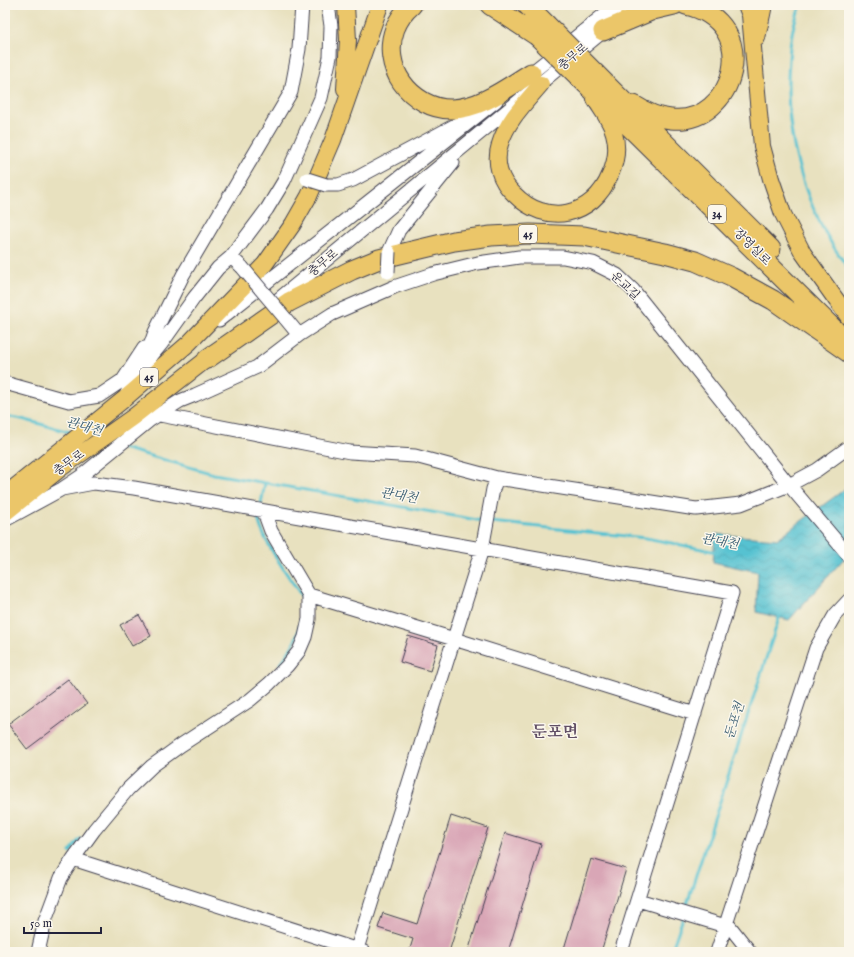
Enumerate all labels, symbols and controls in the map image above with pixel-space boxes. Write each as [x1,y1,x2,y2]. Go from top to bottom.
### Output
street label: 충무로 [555,40,591,74]
road number: 34 [708,205,726,223]
road number: 45 [519,225,537,243]
street label: 장영실로 [730,225,774,269]
street label: 충무로 [305,246,341,280]
street label: 운교길 [607,269,643,303]
road number: 45 [140,368,158,386]
water label: 관대천 [64,414,106,441]
street label: 충무로 [51,446,88,479]
water label: 관대천 [379,484,420,508]
water label: 관대천 [700,530,741,554]
water label: 둔포천 [721,699,749,742]
district label: 둔포면 [532,722,578,743]
scale bar [24,909,101,935]
text: 50 m [30,916,52,931]

